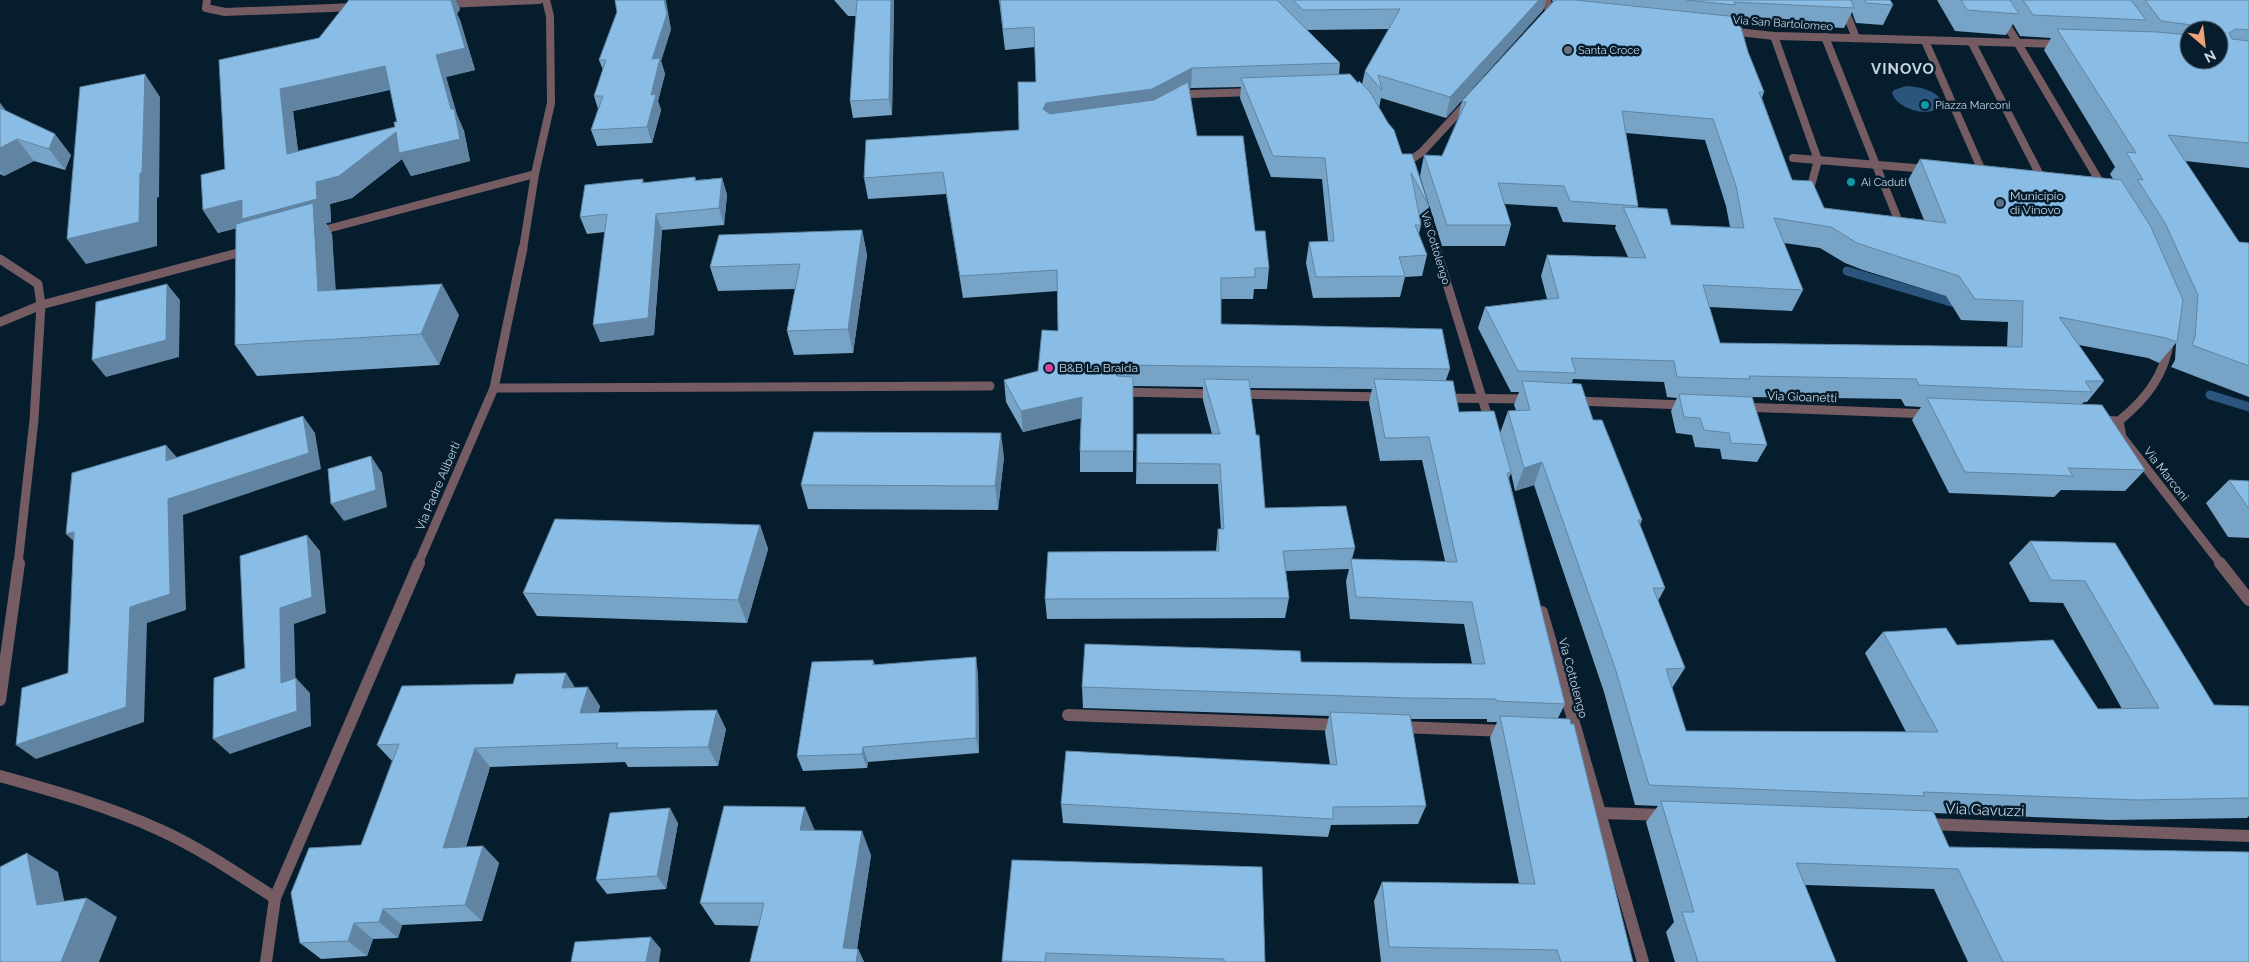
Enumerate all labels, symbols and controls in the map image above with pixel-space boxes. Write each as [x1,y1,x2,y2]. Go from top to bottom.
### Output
street label: Via San Bartolomeo [1732,14,1834,34]
north arrow [2179,20,2229,70]
marker: Santa Croce [1562,44,1574,56]
place label: Santa Croce [1578,44,1640,57]
text: N [2202,47,2219,66]
district label: VINOVO [1871,60,1935,78]
marker: Piazza Marconi [1919,99,1931,111]
place label: Piazza Marconi [1935,99,2010,112]
marker: Ai Caduti [1845,176,1857,188]
place label: Ai Caduti [1861,176,1907,189]
place label: Municipio di Vinovo [2010,189,2064,217]
marker: Municipio di Vinovo [1994,197,2006,209]
street label: Via Cottolengo [1418,210,1453,287]
place label: B&B La Braida [1059,361,1138,375]
marker: B&B La Braida [1043,362,1055,374]
street label: Via Gioanetti [1767,389,1837,405]
street label: Via Padre Aliberti [413,440,463,532]
street label: Via Marconi [2141,444,2191,504]
street label: Via Cottolengo [1556,636,1590,720]
street label: Via Gavuzzi [1945,800,2025,820]

